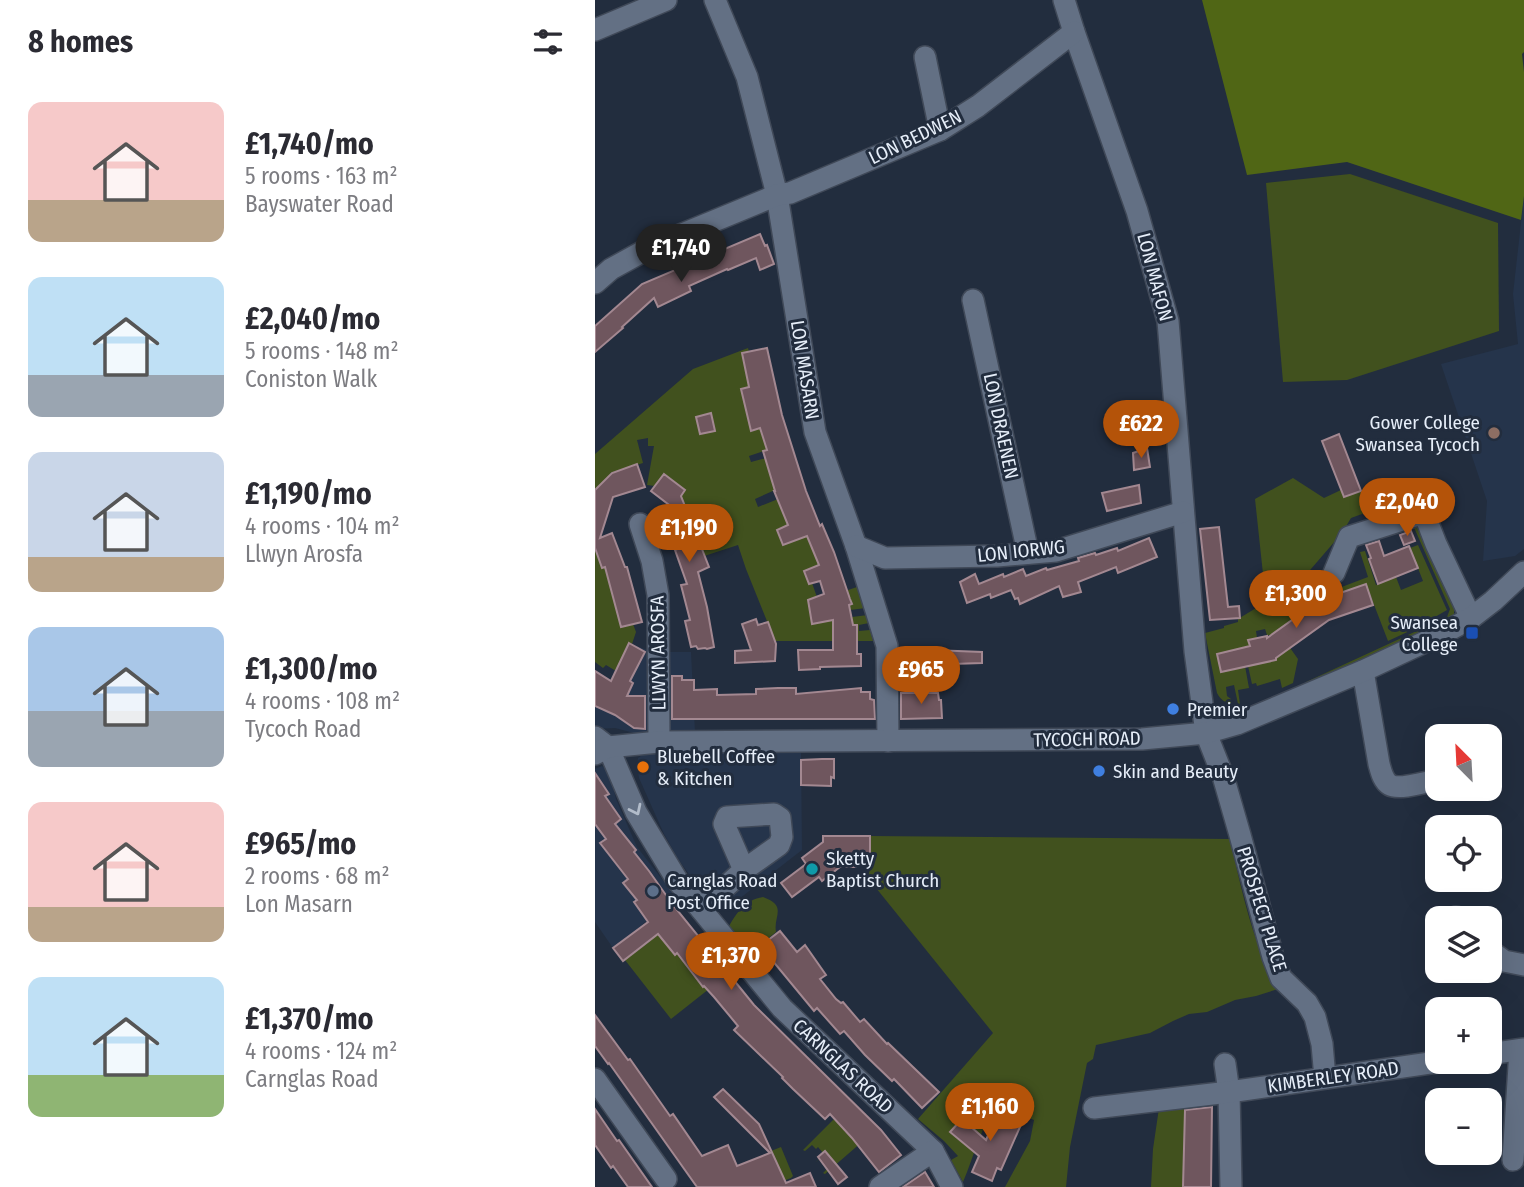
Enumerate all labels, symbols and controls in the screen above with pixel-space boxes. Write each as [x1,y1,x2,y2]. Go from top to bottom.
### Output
icon: filters [529,23,567,61]
text: 8 homes [28,24,133,60]
street label: LON BEDWEN [865,105,965,169]
text: £1,740/mo [245,126,374,162]
icon: home [84,130,168,214]
text: 5 rooms · 163 m² [245,162,398,190]
text: Bayswater Road [245,190,394,218]
pin: £1,740 [624,224,738,284]
street label: LON MAFON [1132,230,1178,324]
text: £1,740 [652,233,710,261]
text: £2,040/mo [245,301,380,337]
icon: home [84,305,168,389]
street label: LON MASARN [786,319,824,421]
text: 5 rooms · 148 m² [245,337,399,365]
text: Coniston Walk [245,365,377,393]
street label: LON DRAENEN [979,371,1023,481]
pin: £622 [1100,400,1182,460]
text: £622 [1119,409,1163,437]
place label: Gower College Swansea Tycoch [1356,411,1480,456]
marker: Gower College Swansea Tycoch [1486,425,1502,441]
text: £1,190/mo [245,476,372,512]
pin: £2,040 [1350,478,1464,538]
icon: home [84,480,168,564]
text: £2,040 [1375,487,1439,515]
pin: £1,190 [632,504,746,564]
text: 4 rooms · 104 m² [245,512,400,540]
text: £1,190 [660,513,718,541]
street label: LON IORWG [976,535,1066,567]
text: Llwyn Arosfa [245,540,363,568]
pin: £1,300 [1239,570,1353,630]
text: £1,300 [1265,579,1327,607]
street label: LLWYN AROSFA [646,595,670,711]
place label: Swansea College [1390,611,1458,656]
marker: Swansea College [1464,625,1480,641]
pin: £965 [880,646,962,706]
text: £1,300/mo [245,651,378,687]
icon: home [84,655,168,739]
text: £965 [898,655,944,683]
text: 4 rooms · 108 m² [245,687,400,715]
place label: Premier [1187,698,1248,721]
marker: Premier [1165,701,1181,717]
text: Tycoch Road [245,715,361,743]
north arrow [1425,724,1501,802]
map controls [1425,724,1502,1165]
street label: TYCOCH ROAD [1033,727,1141,751]
place label: Bluebell Coffee & Kitchen [657,745,775,790]
marker: Bluebell Coffee & Kitchen [635,759,651,775]
place label: Skin and Beauty [1113,760,1239,783]
marker: Skin and Beauty [1091,763,1107,779]
one-way arrow [627,803,641,815]
button: locate [1425,815,1502,892]
text: £965/mo [245,826,356,862]
icon: home [84,830,168,914]
street label: PROSPECT PLACE [1232,844,1292,974]
place label: Sketty Baptist Church [826,847,939,892]
marker: Sketty Baptist Church [804,861,820,877]
text: 2 rooms · 68 m² [245,862,390,890]
place label: Carnglas Road Post Office [667,869,777,914]
marker: Carnglas Road Post Office [645,883,661,899]
text: Lon Masarn [245,890,353,918]
button: layers [1425,906,1502,983]
pin: £1,370 [674,932,788,992]
text: £1,370 [702,941,760,969]
button: + [1425,997,1502,1074]
text: £1,370/mo [245,1001,374,1037]
icon: home [84,1005,168,1089]
street label: CARNGLAS ROAD [788,1014,898,1118]
text: 4 rooms · 124 m² [245,1037,397,1065]
street label: KIMBERLEY ROAD [1266,1056,1400,1098]
text: Carnglas Road [245,1065,379,1093]
pin: £1,160 [933,1084,1047,1143]
button: − [1425,1088,1502,1165]
text: £1,160 [961,1092,1019,1120]

